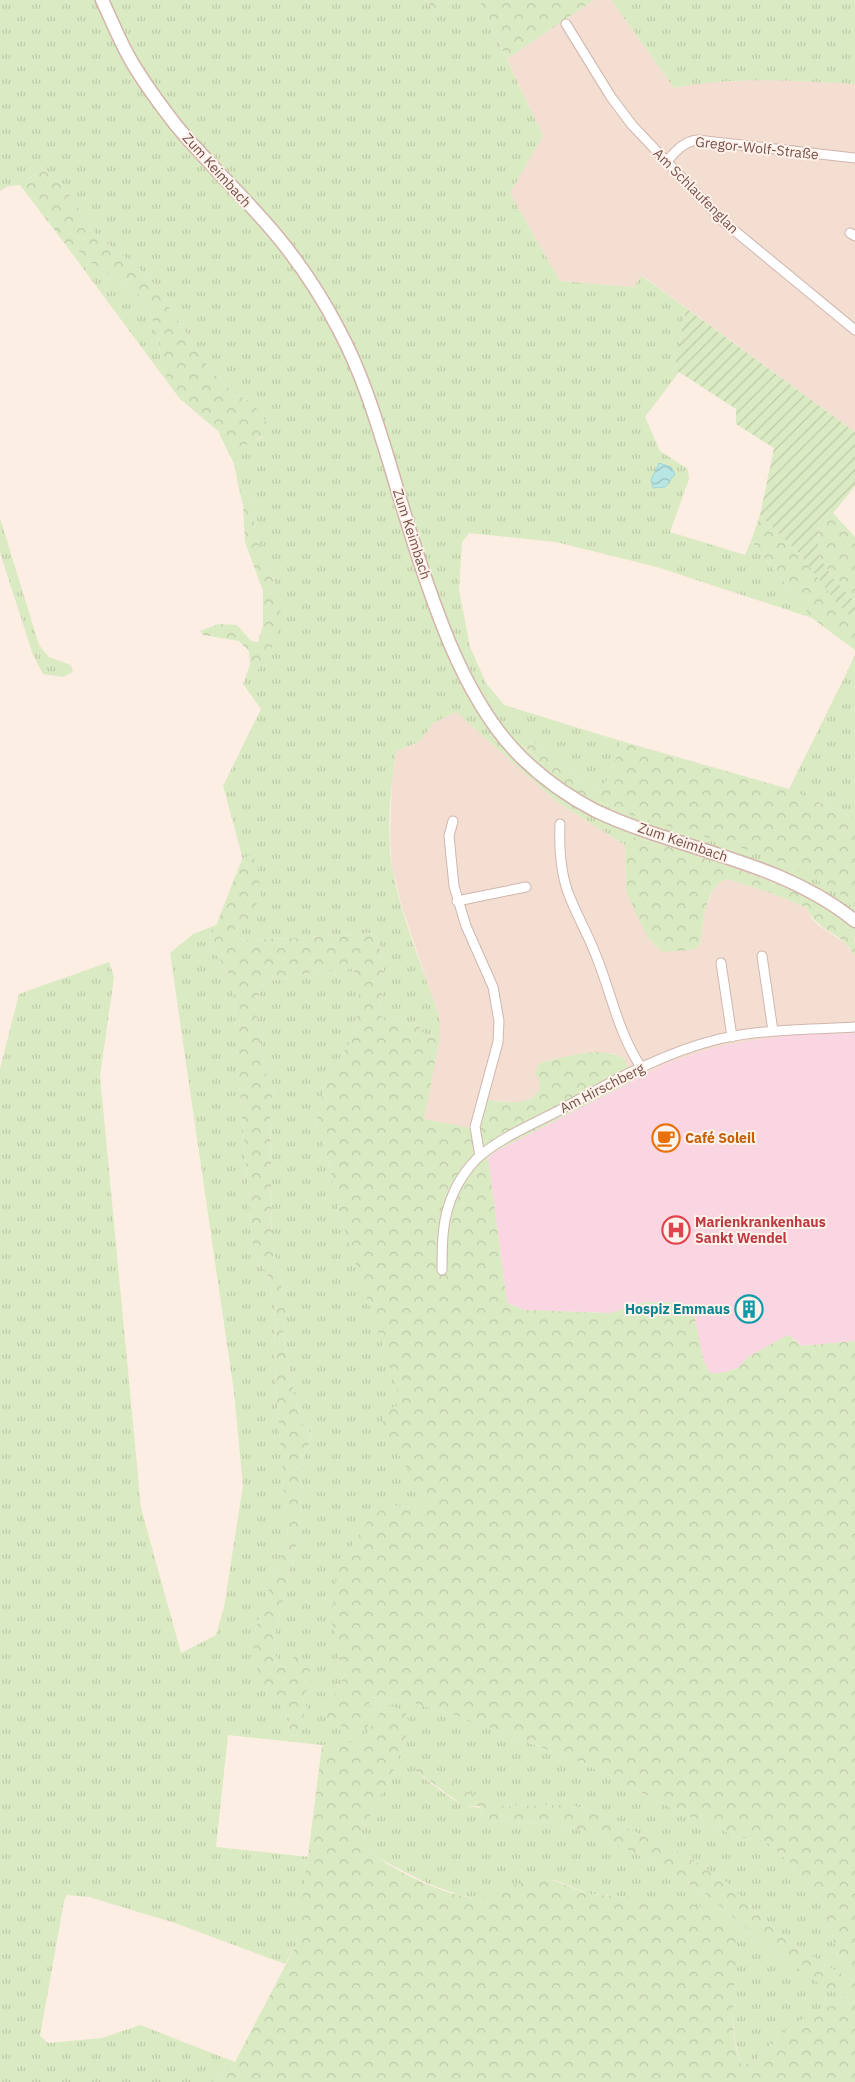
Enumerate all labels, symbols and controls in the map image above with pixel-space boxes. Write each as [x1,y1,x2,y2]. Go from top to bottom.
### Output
street label: Zum Keimbach [179,129,255,211]
street label: Gregor-Wolf-Straße [694,133,820,163]
street label: Am Schlaufenglan [649,144,743,238]
street label: Zum Keimbach [389,486,435,582]
street label: Zum Keimbach [636,818,730,866]
street label: Am Hirschberg [557,1059,648,1117]
cafe icon: Café Soleil [651,1123,681,1153]
place label: Café Soleil [685,1129,755,1147]
place label: Marienkrankenhaus Sankt Wendel [695,1213,826,1247]
hospital icon: Marienkrankenhaus Sankt Wendel [661,1215,691,1245]
building icon: Hospiz Emmaus [734,1294,764,1324]
place label: Hospiz Emmaus [625,1300,730,1318]

